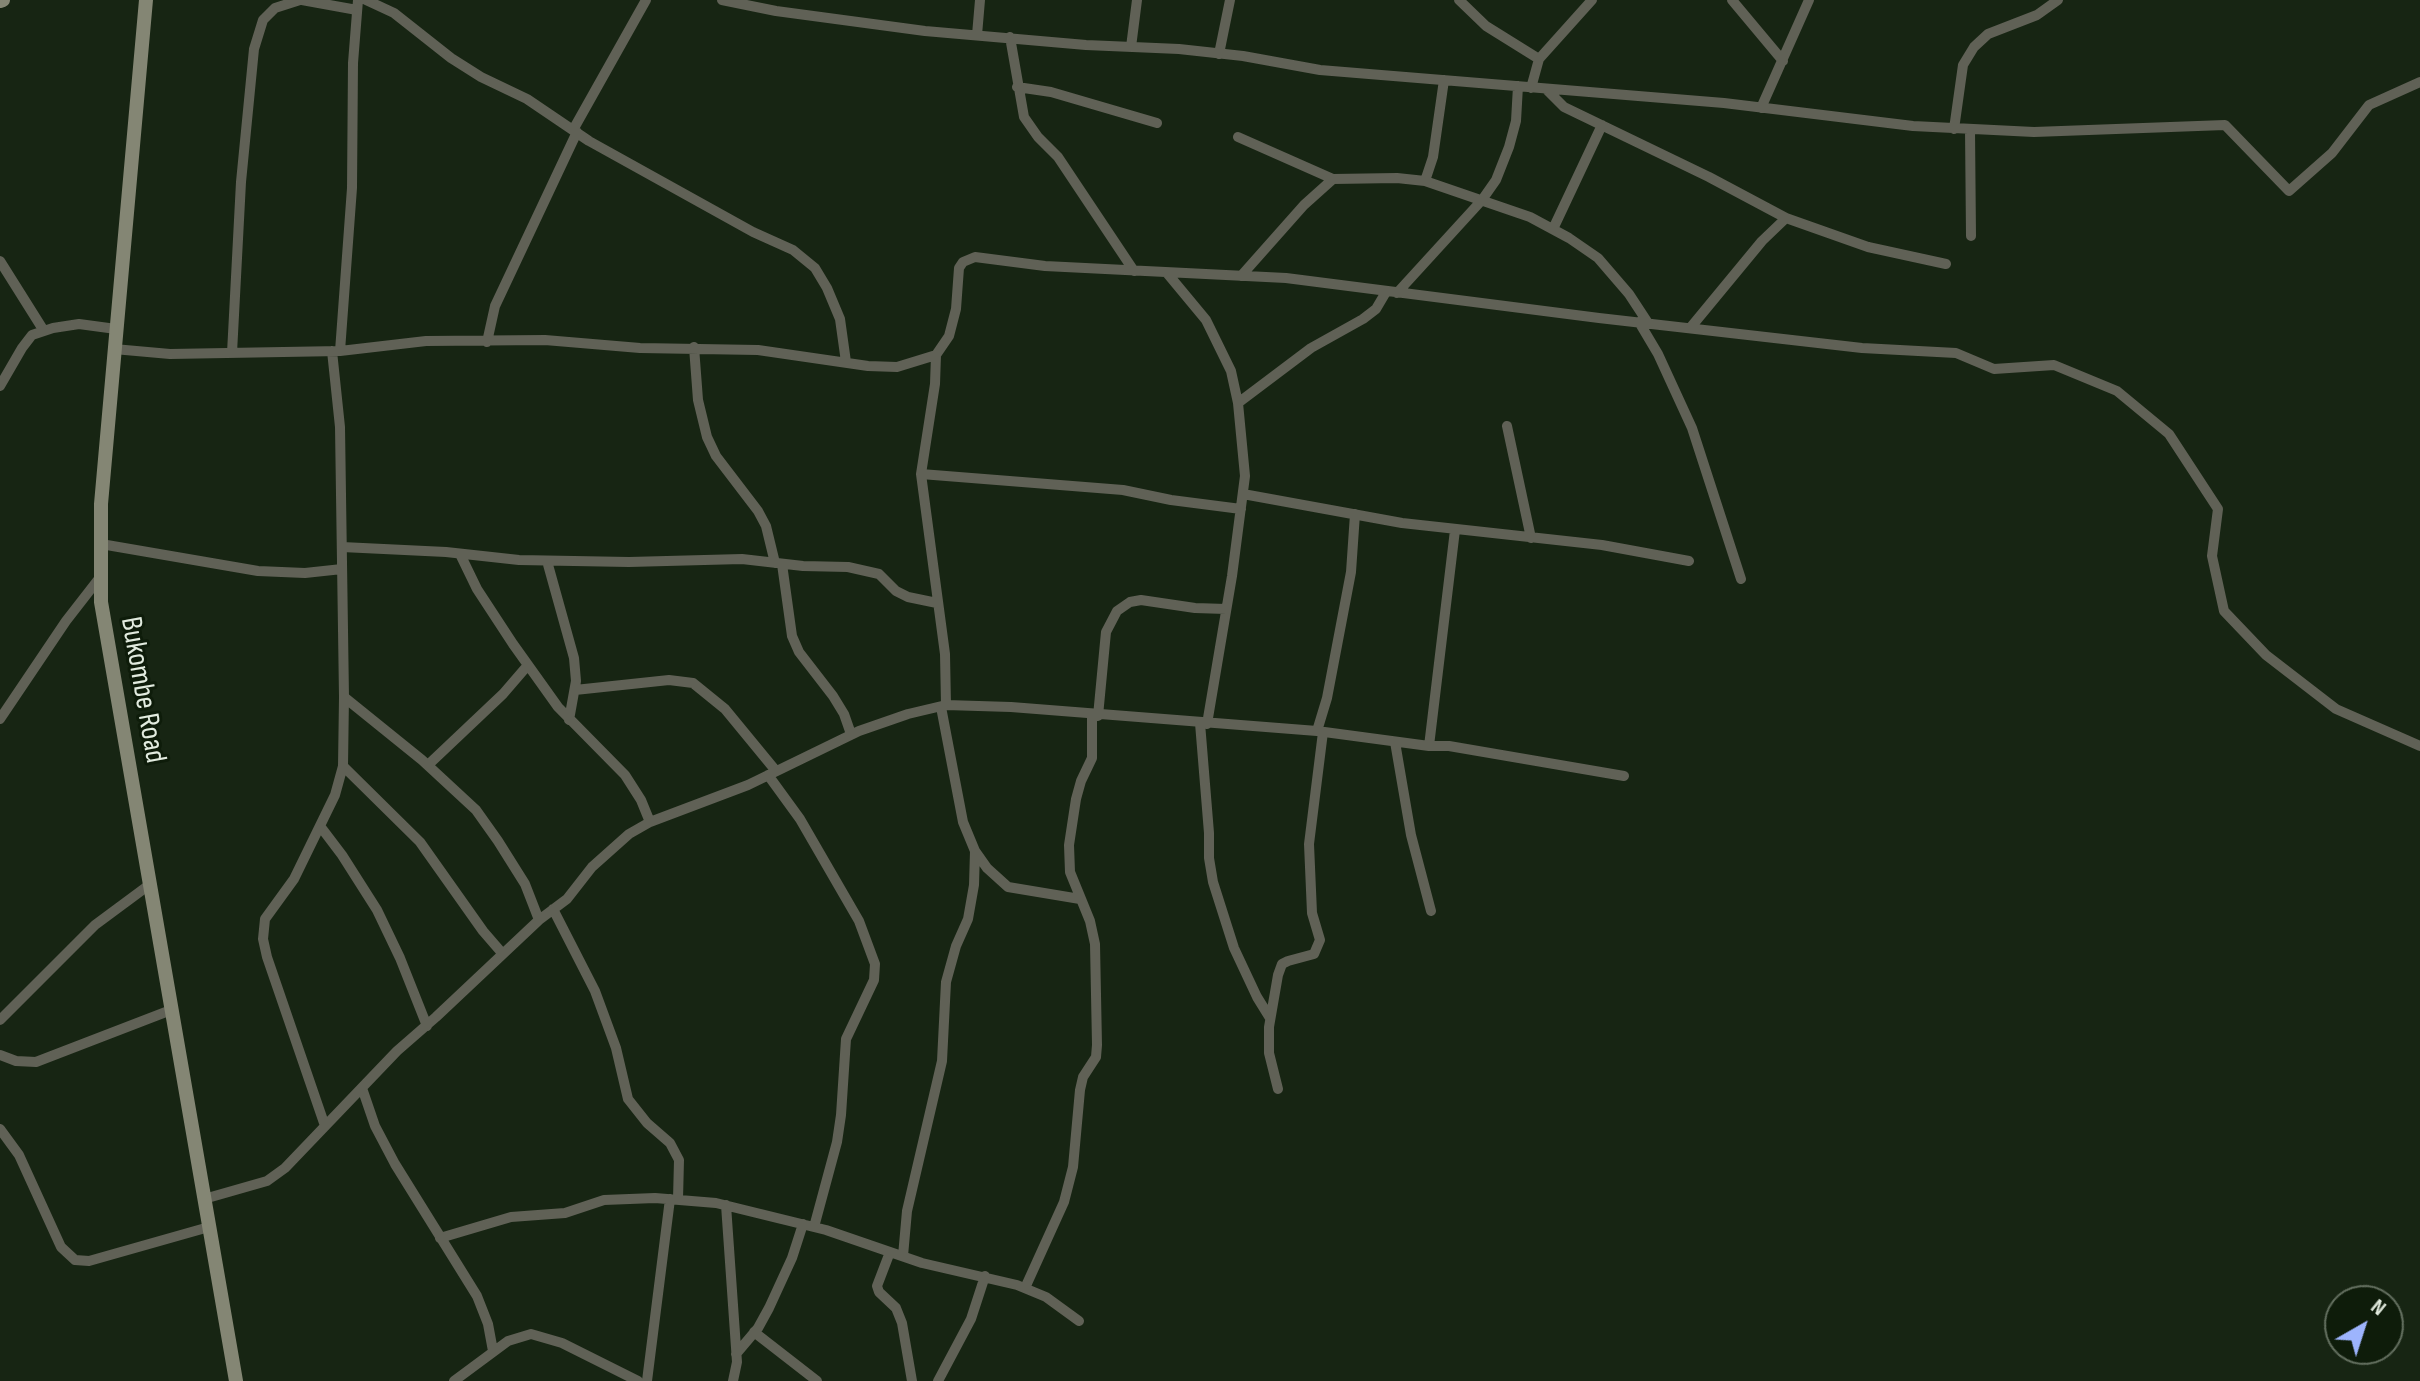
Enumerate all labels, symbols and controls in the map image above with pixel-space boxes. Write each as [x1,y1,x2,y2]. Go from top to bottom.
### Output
street label: Bukombe Road [111,614,173,766]
north arrow [2324,1285,2404,1365]
text: N [2365,1293,2391,1322]

